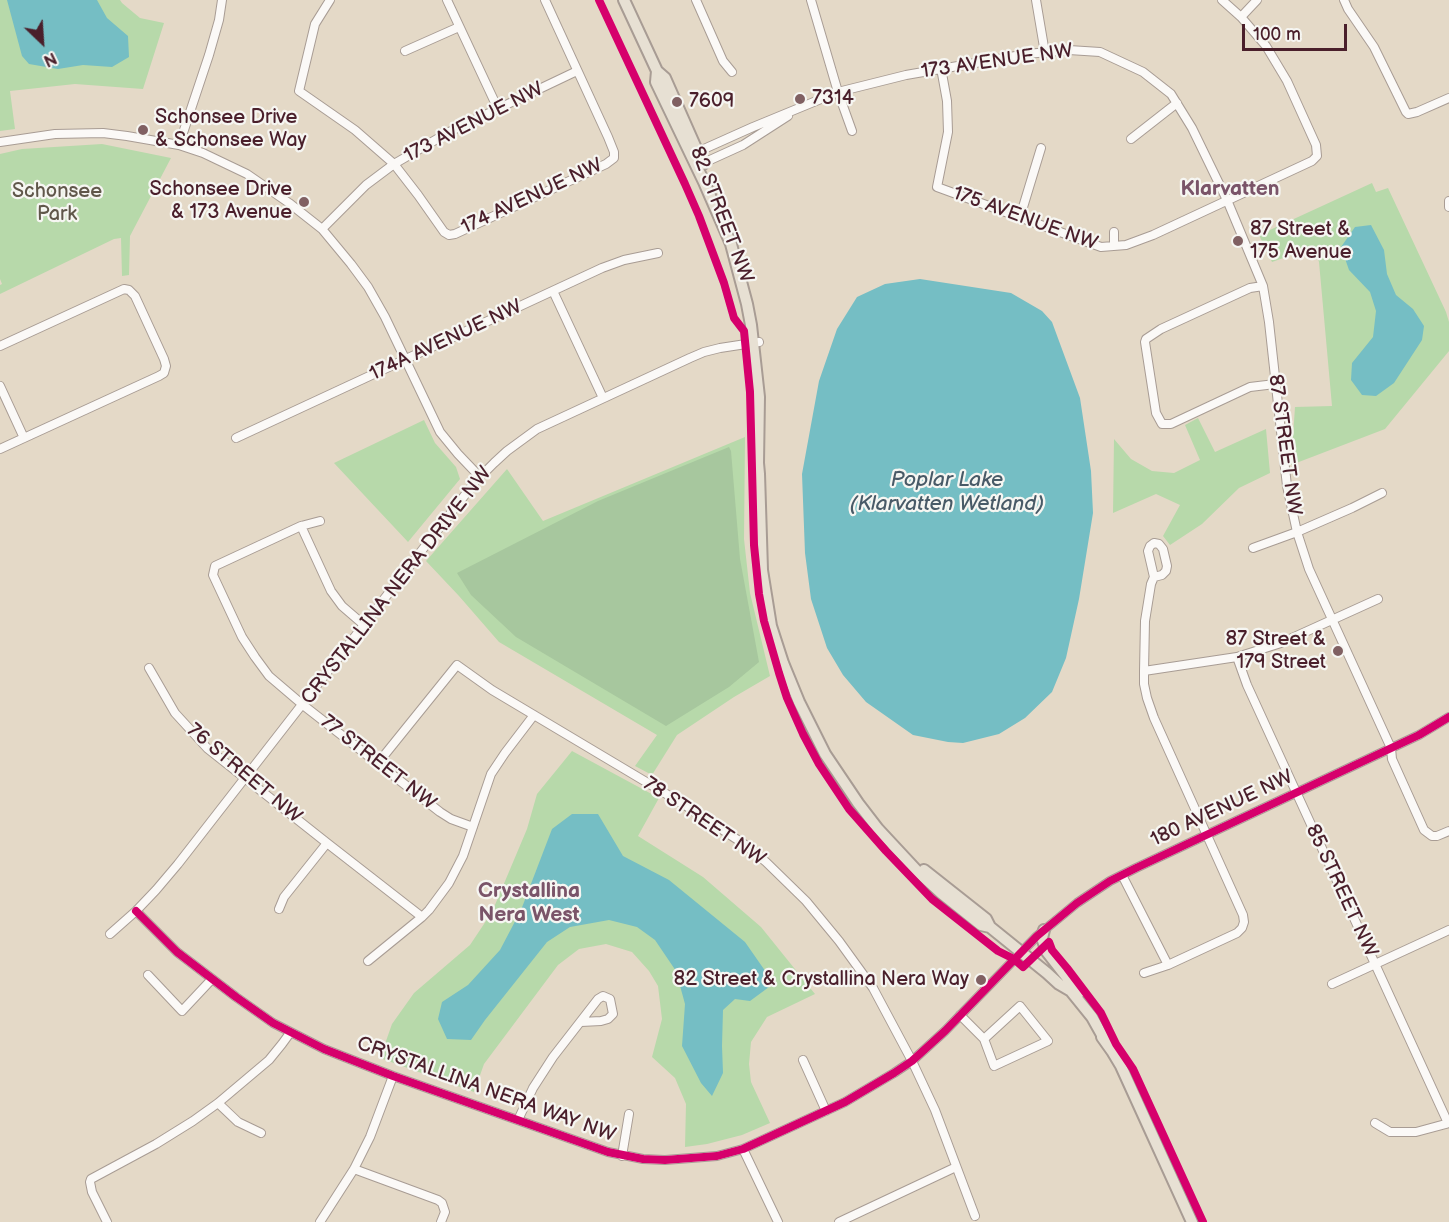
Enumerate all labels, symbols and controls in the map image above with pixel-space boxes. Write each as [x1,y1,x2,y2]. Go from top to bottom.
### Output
north arrow [12,12,72,72]
scale bar [1245,12,1350,50]
text: 100 m [1253,24,1301,45]
street label: 173 AVENUE NW [920,39,1074,85]
text: N [40,48,59,70]
street label: 173 AVENUE NW [400,78,548,168]
place label: 7314 [812,87,854,111]
place label: 7609 [689,90,734,114]
marker: 7314 [793,92,807,106]
marker: 7609 [670,95,684,109]
place label: Schonsee Drive & Schonsee Way [155,106,307,153]
marker: Schonsee Drive & Schonsee Way [136,123,150,137]
street label: 82 STREET NW [684,143,758,287]
street label: 174 AVENUE NW [458,154,606,240]
district label: Klarvatten [1180,177,1280,203]
place label: Schonsee Drive & 173 Avenue [150,178,292,225]
park label: Schonsee Park [12,180,102,227]
street label: 175 AVENUE NW [949,182,1101,256]
marker: Schonsee Drive & 173 Avenue [297,195,311,209]
place label: 87 Street & 175 Avenue [1250,218,1352,265]
marker: 87 Street & 175 Avenue [1231,234,1245,248]
street label: 174A AVENUE NW [366,295,526,387]
street label: 87 STREET NW [1262,373,1306,517]
street label: CRYSTALLINA NERA DRIVE NW [297,462,497,710]
water label: Poplar Lake (Klarvatten Wetland) [850,468,1044,518]
place label: 87 Street & 179 Street [1226,628,1326,675]
marker: 87 Street & 179 Street [1331,644,1345,658]
street label: 77 STREET NW [315,710,441,816]
street label: 76 STREET NW [182,719,306,829]
street label: 180 AVENUE NW [1147,766,1297,852]
street label: 78 STREET NW [638,772,770,872]
street label: 85 STREET NW [1300,821,1382,961]
district label: Crystallina Nera West [478,879,580,929]
place label: 82 Street & Crystallina Nera Way [674,968,969,992]
marker: 82 Street & Crystallina Nera Way [974,973,988,987]
street label: CRYSTALLINA NERA WAY NW [353,1032,619,1148]

